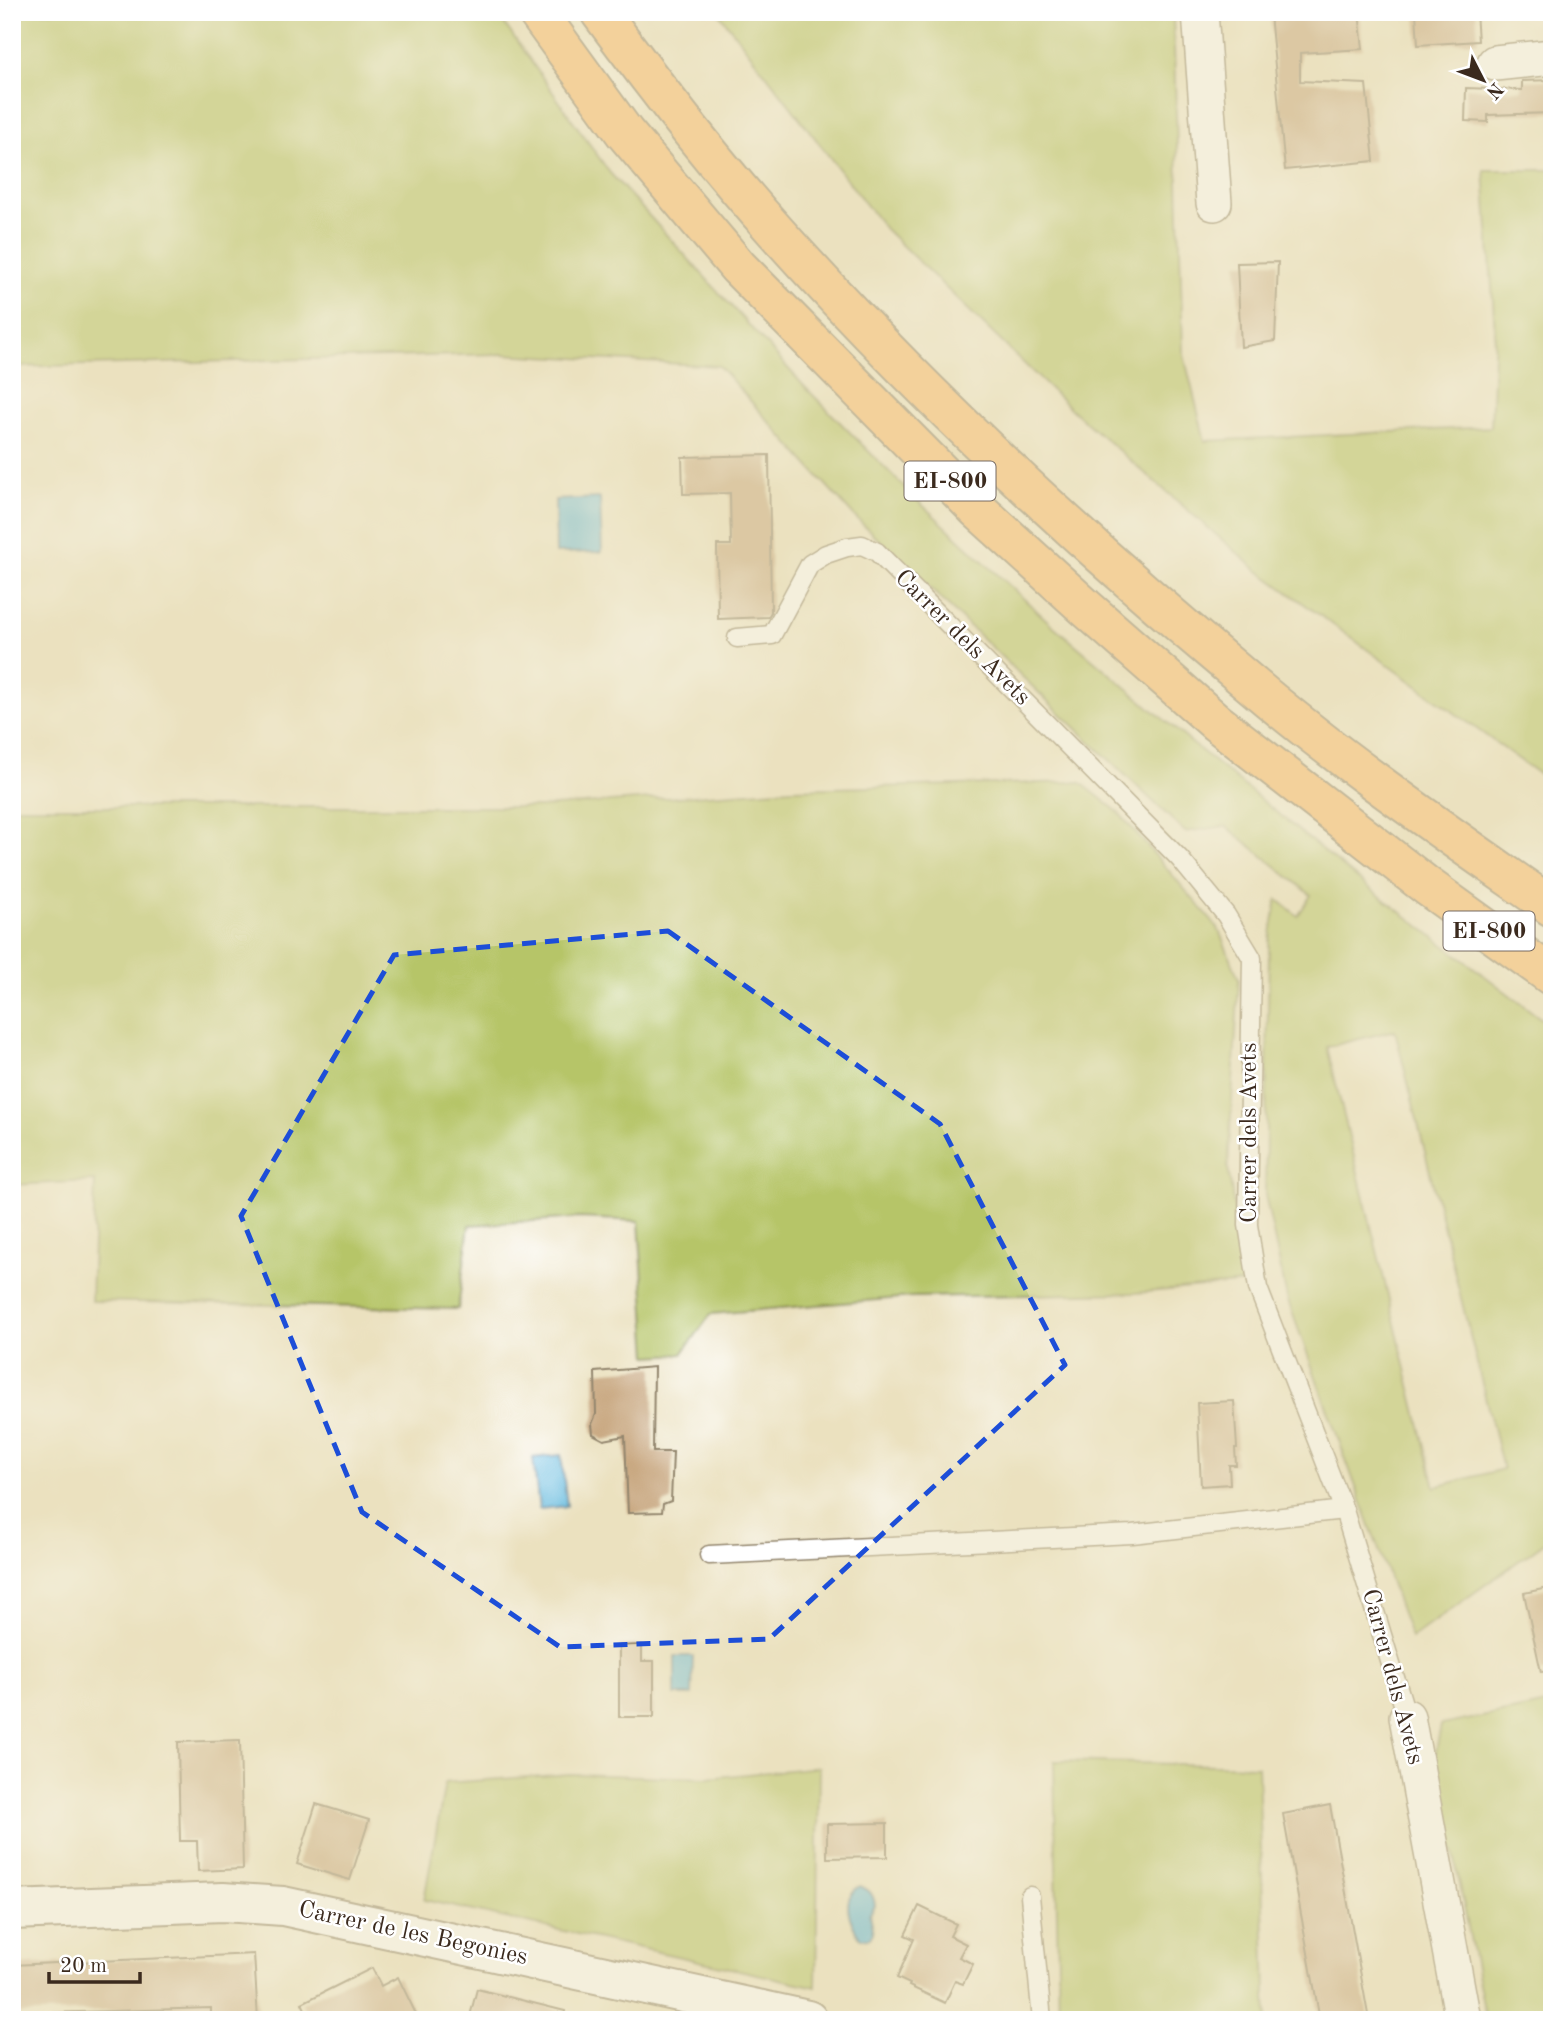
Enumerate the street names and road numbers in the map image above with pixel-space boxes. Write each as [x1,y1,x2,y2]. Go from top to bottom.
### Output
road number: EI-800 [904,461,996,500]
street label: Carrer dels Avets [890,566,1034,710]
road number: EI-800 [1444,912,1534,950]
street label: Carrer dels Avets [1238,1043,1262,1223]
street label: Carrer dels Avets [1357,1587,1427,1767]
street label: Carrer de les Begonies [296,1898,530,1970]

